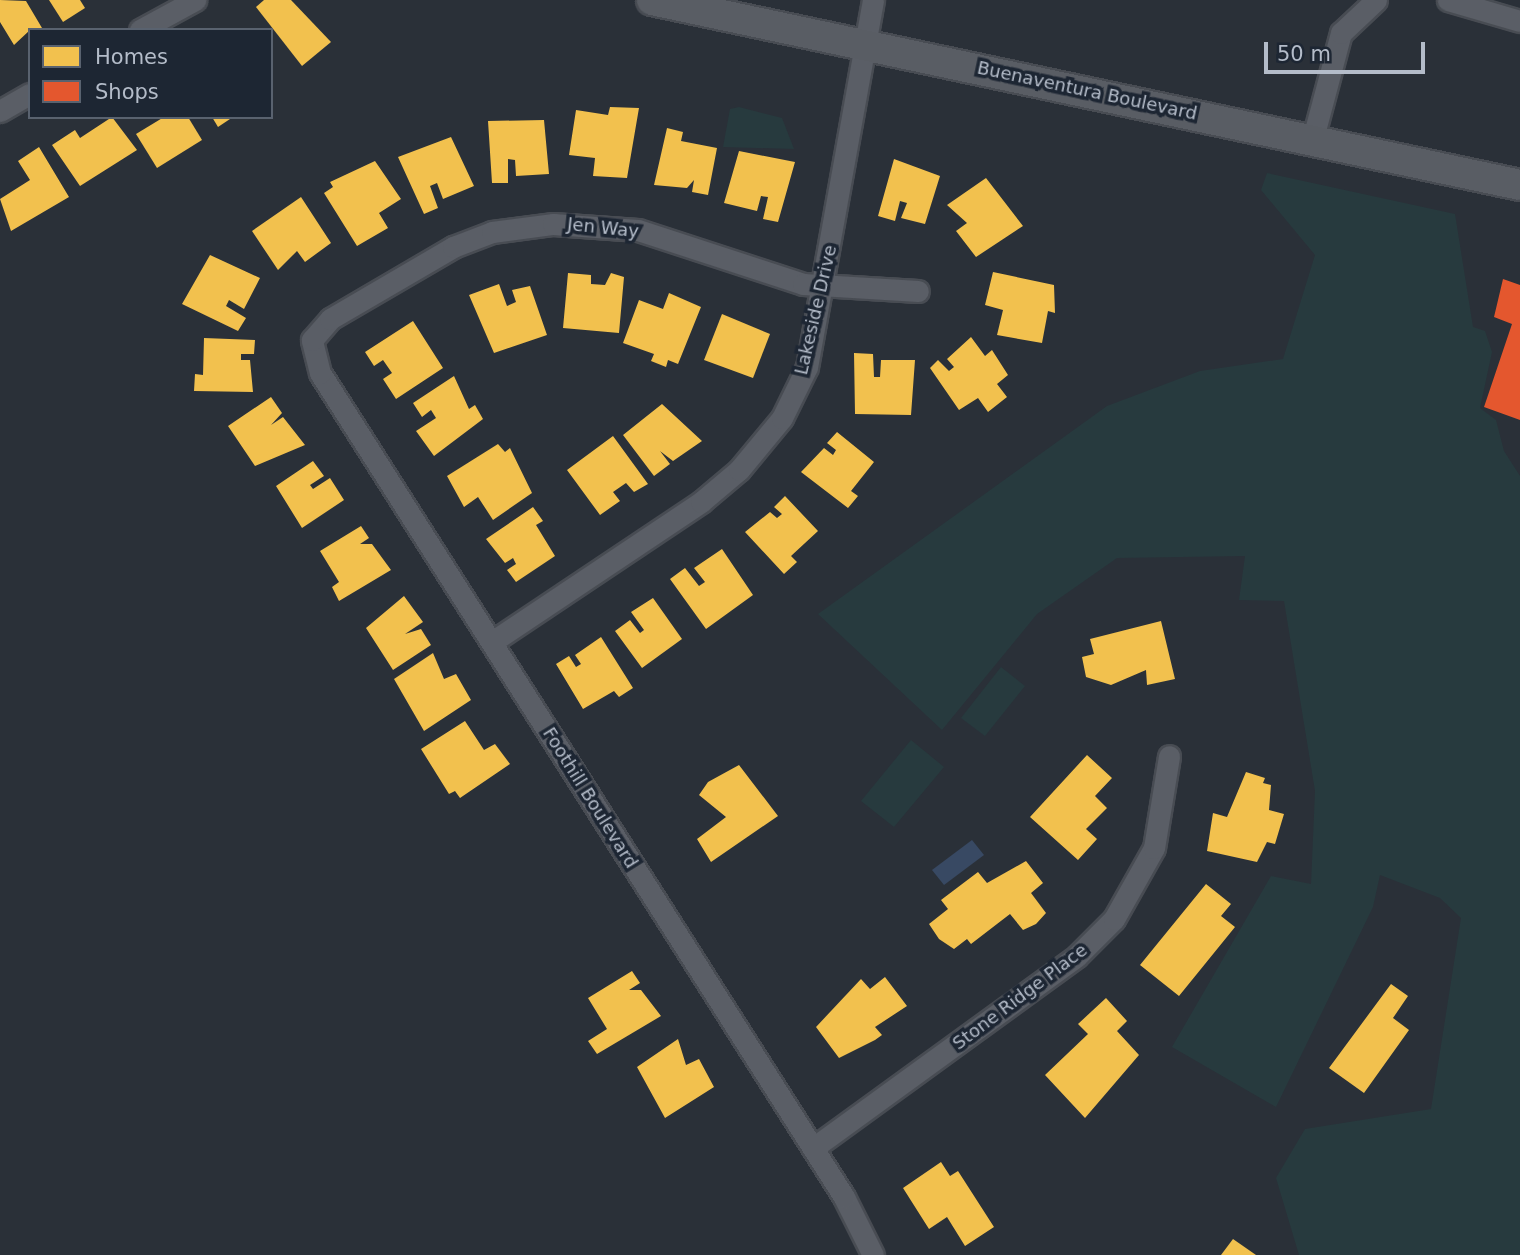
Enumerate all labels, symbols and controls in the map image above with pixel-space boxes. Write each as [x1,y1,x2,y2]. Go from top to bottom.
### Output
legend [28,28,273,119]
scale bar [1268,28,1429,72]
text: 50 m [1277,42,1331,66]
text: Homes [95,45,168,69]
street label: Buenaventura Boulevard [975,57,1199,125]
text: Shops [95,80,159,104]
street label: Jen Way [566,214,640,242]
street label: Lakeside Drive [791,243,841,377]
street label: Foothill Boulevard [538,724,642,872]
street label: Stone Ridge Place [949,939,1091,1055]

